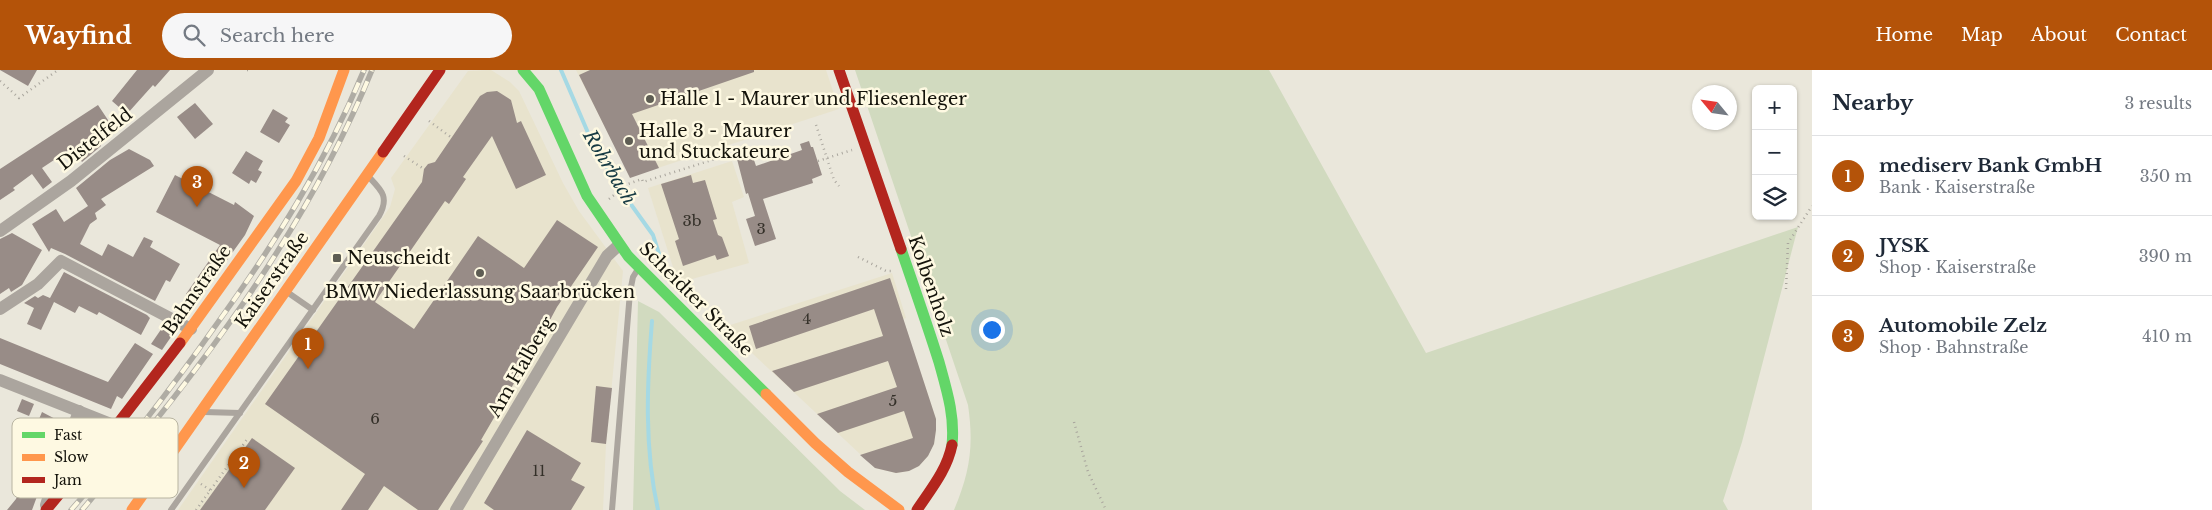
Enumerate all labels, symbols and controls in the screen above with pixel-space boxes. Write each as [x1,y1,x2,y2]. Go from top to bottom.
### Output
search box [162,13,512,58]
text: Wayfind [25,21,132,50]
icon: search [180,21,208,49]
text: Search here [220,24,335,47]
text: Home [1875,24,1933,46]
text: Map [1961,24,2003,46]
text: About [2031,24,2087,46]
text: Contact [2115,24,2187,46]
north arrow [1692,85,1737,130]
map controls [1752,85,1797,220]
button: + [1752,85,1797,130]
place label: Halle 1 - Maurer und Fliesenleger [660,88,967,110]
text: Nearby [1832,90,1913,116]
marker: Halle 1 - Maurer und Fliesenleger [644,93,656,105]
text: 3 results [2124,93,2192,113]
street label: Distelfeld [53,103,137,175]
place label: Halle 3 - Maurer und Stuckateure [639,120,792,163]
water label: Rohrbach [578,125,641,209]
button: − [1752,130,1797,175]
marker: Halle 3 - Maurer und Stuckateure [623,135,635,147]
text: mediserv Bank GmbH [1879,154,2102,177]
pin: 3 [181,166,213,207]
text: 1 [1845,166,1851,186]
text: 350 m [2140,166,2192,186]
button: layers [1752,175,1797,220]
text: Bank · Kaiserstraße [1879,177,2035,197]
house number: 3b [682,211,702,230]
house number: 3 [756,219,766,238]
street label: Kaiserstraße [230,227,314,333]
street label: Kolbenholz [903,232,959,340]
text: JYSK [1879,234,1929,257]
street label: Scheidter Straße [634,237,758,361]
street label: Bahnstraße [158,241,236,339]
text: 2 [1843,246,1853,266]
text: 390 m [2139,246,2192,266]
place label: Neuscheidt [347,247,451,269]
marker: Neuscheidt [331,252,343,264]
text: Shop · Kaiserstraße [1879,257,2036,277]
marker: BMW Niederlassung Saarbrücken [474,267,486,279]
place label: BMW Niederlassung Saarbrücken [325,281,635,303]
house number: 4 [803,309,811,328]
street label: Am Halberg [483,313,559,422]
text: Automobile Zelz [1879,314,2047,337]
your location [979,317,1005,343]
text: 3 [1843,326,1853,346]
text: 410 m [2142,326,2192,346]
pin: 1 [292,328,324,369]
text: Shop · Bahnstraße [1879,337,2028,357]
house number: 5 [889,391,897,410]
house number: 6 [370,409,380,428]
legend [12,418,178,498]
text: Fast [54,426,83,444]
pin: 2 [228,447,260,488]
text: Slow [54,448,88,466]
house number: 11 [532,461,546,480]
text: Jam [52,471,82,489]

